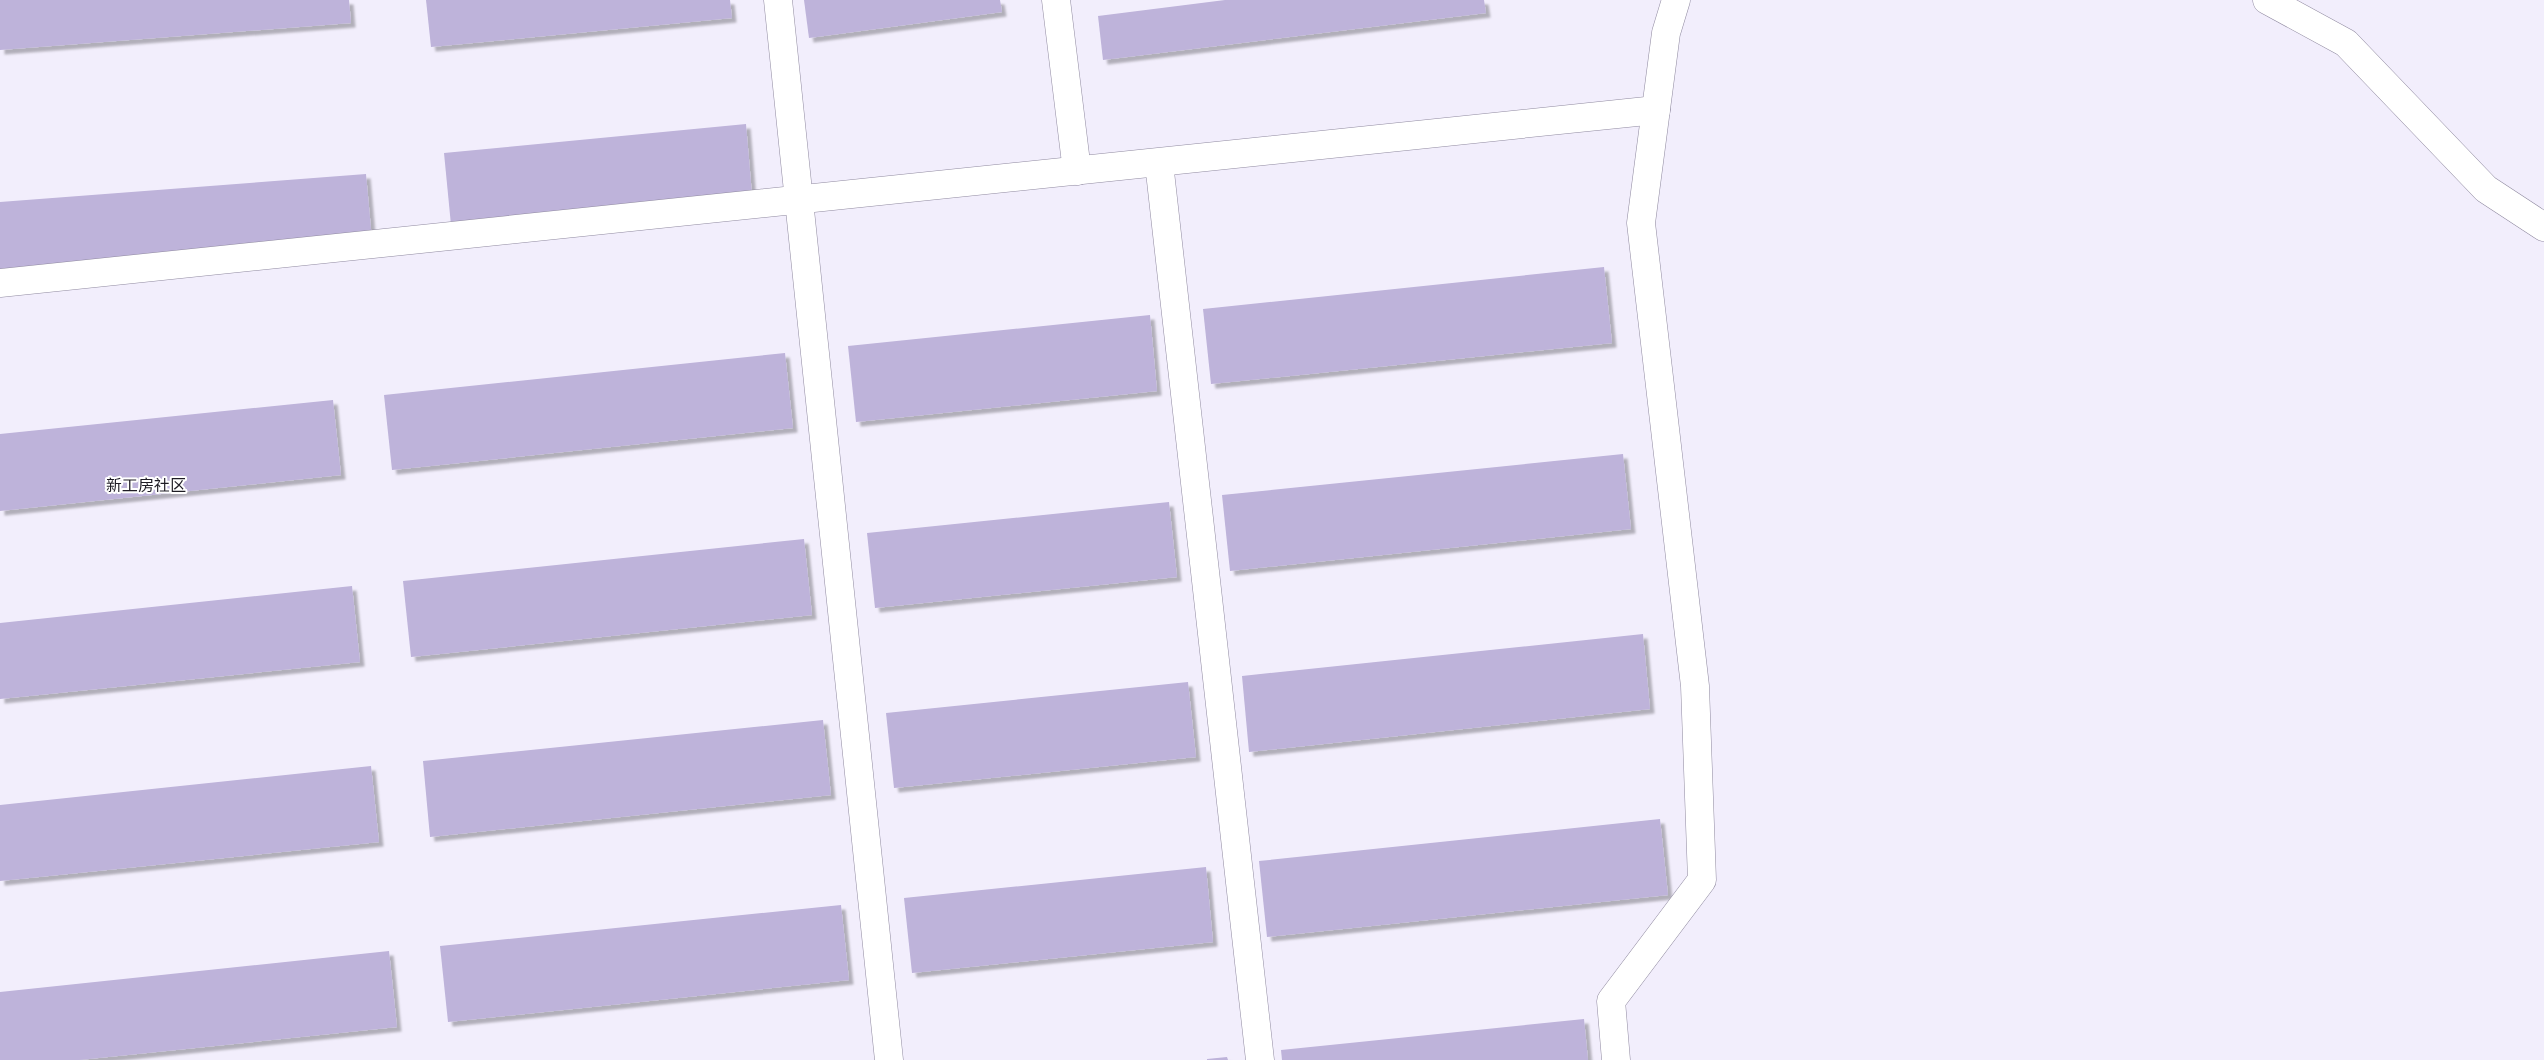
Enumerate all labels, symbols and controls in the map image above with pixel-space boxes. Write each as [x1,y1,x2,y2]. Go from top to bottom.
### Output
district label: 新工房社区 [106,476,186,494]

